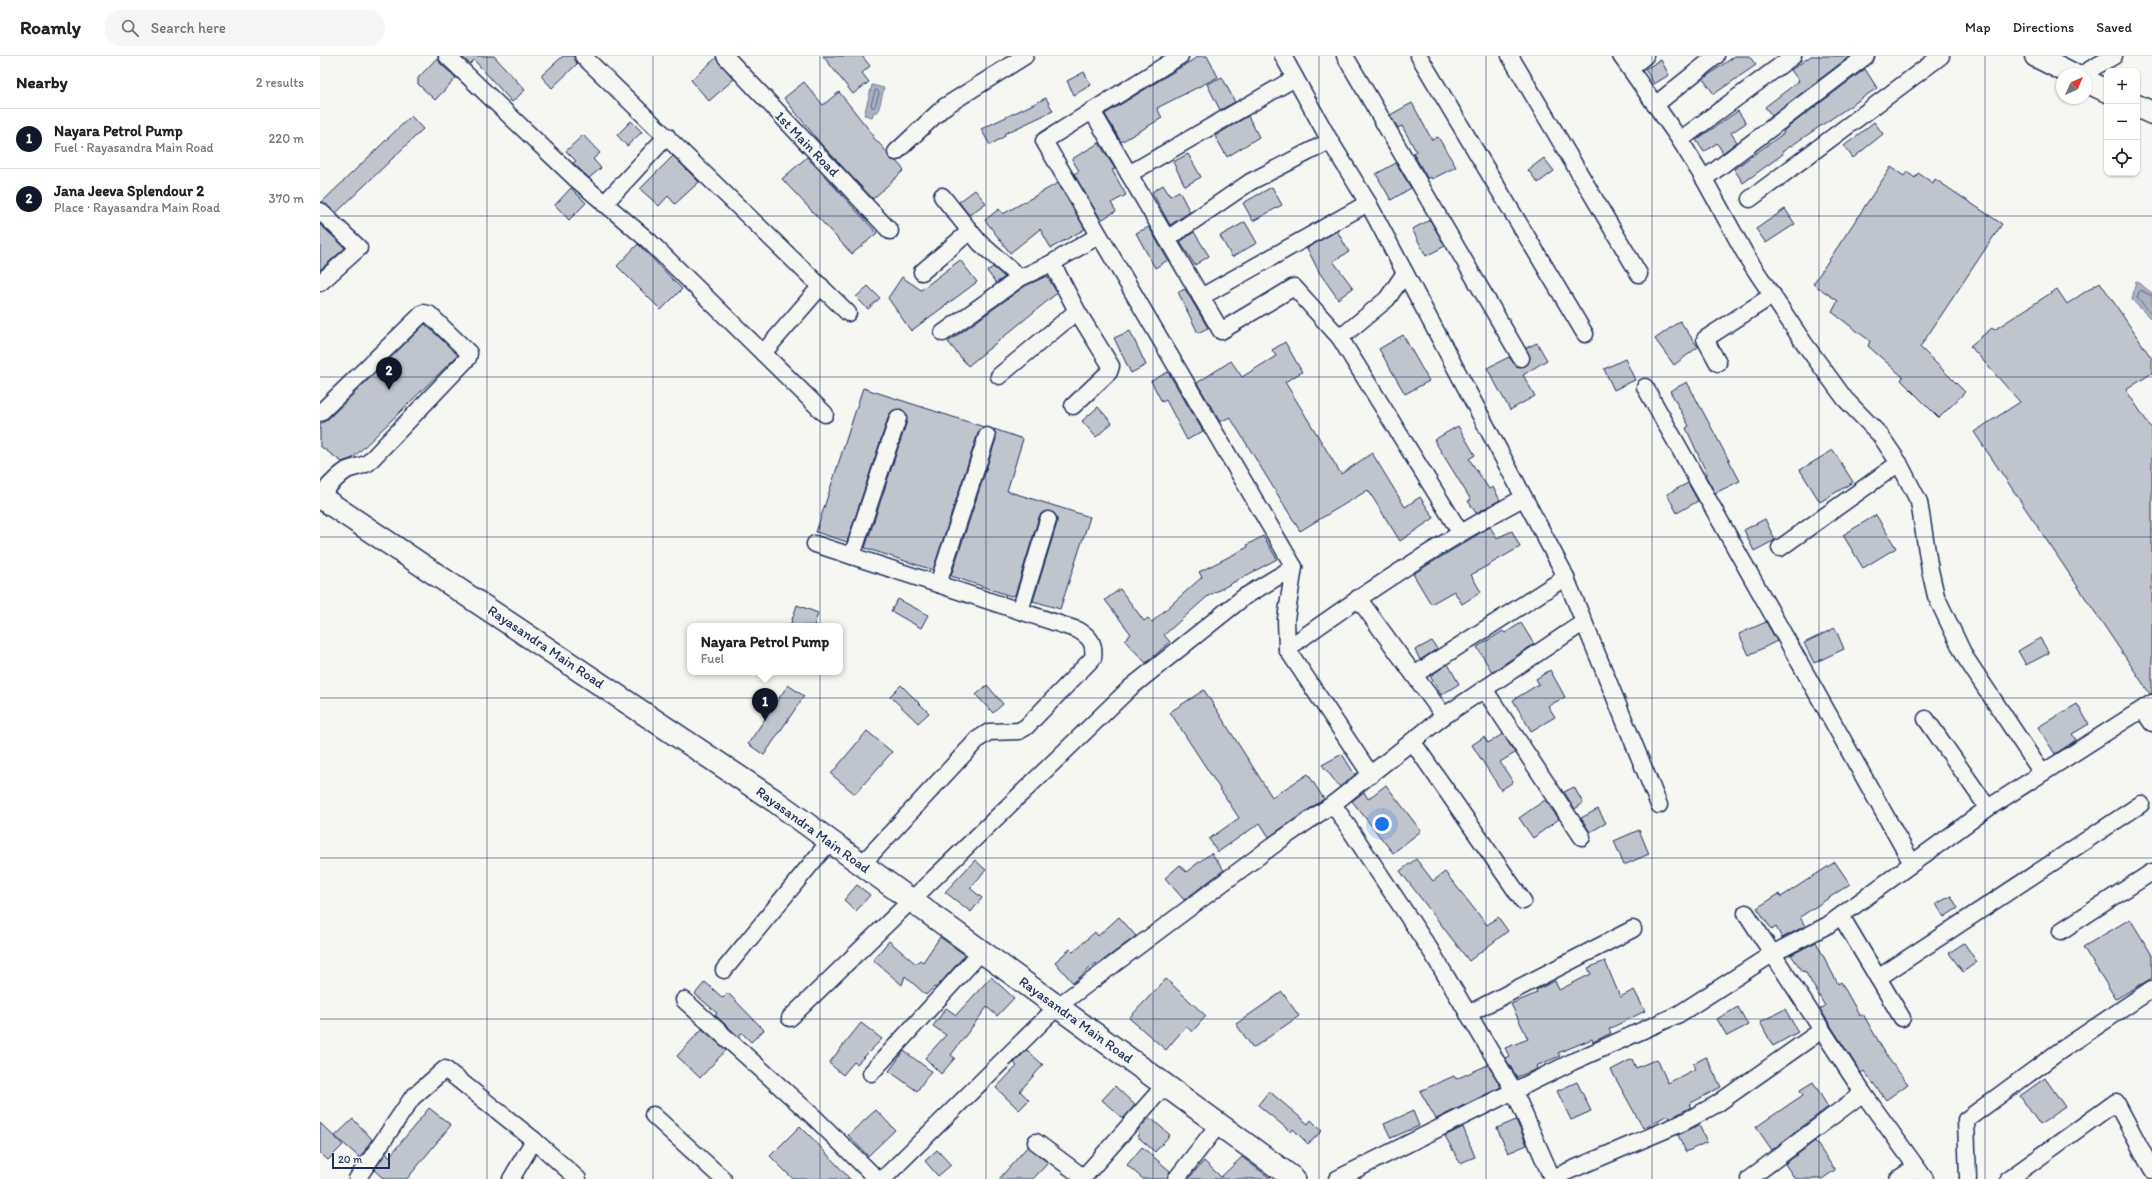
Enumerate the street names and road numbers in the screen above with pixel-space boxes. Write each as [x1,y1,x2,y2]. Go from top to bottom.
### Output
street label: 1st Main Road [771,108,843,181]
street label: Rayasandra Main Road [484,602,608,692]
street label: Rayasandra Main Road [753,783,874,877]
street label: Rayasandra Main Road [1016,973,1137,1067]

